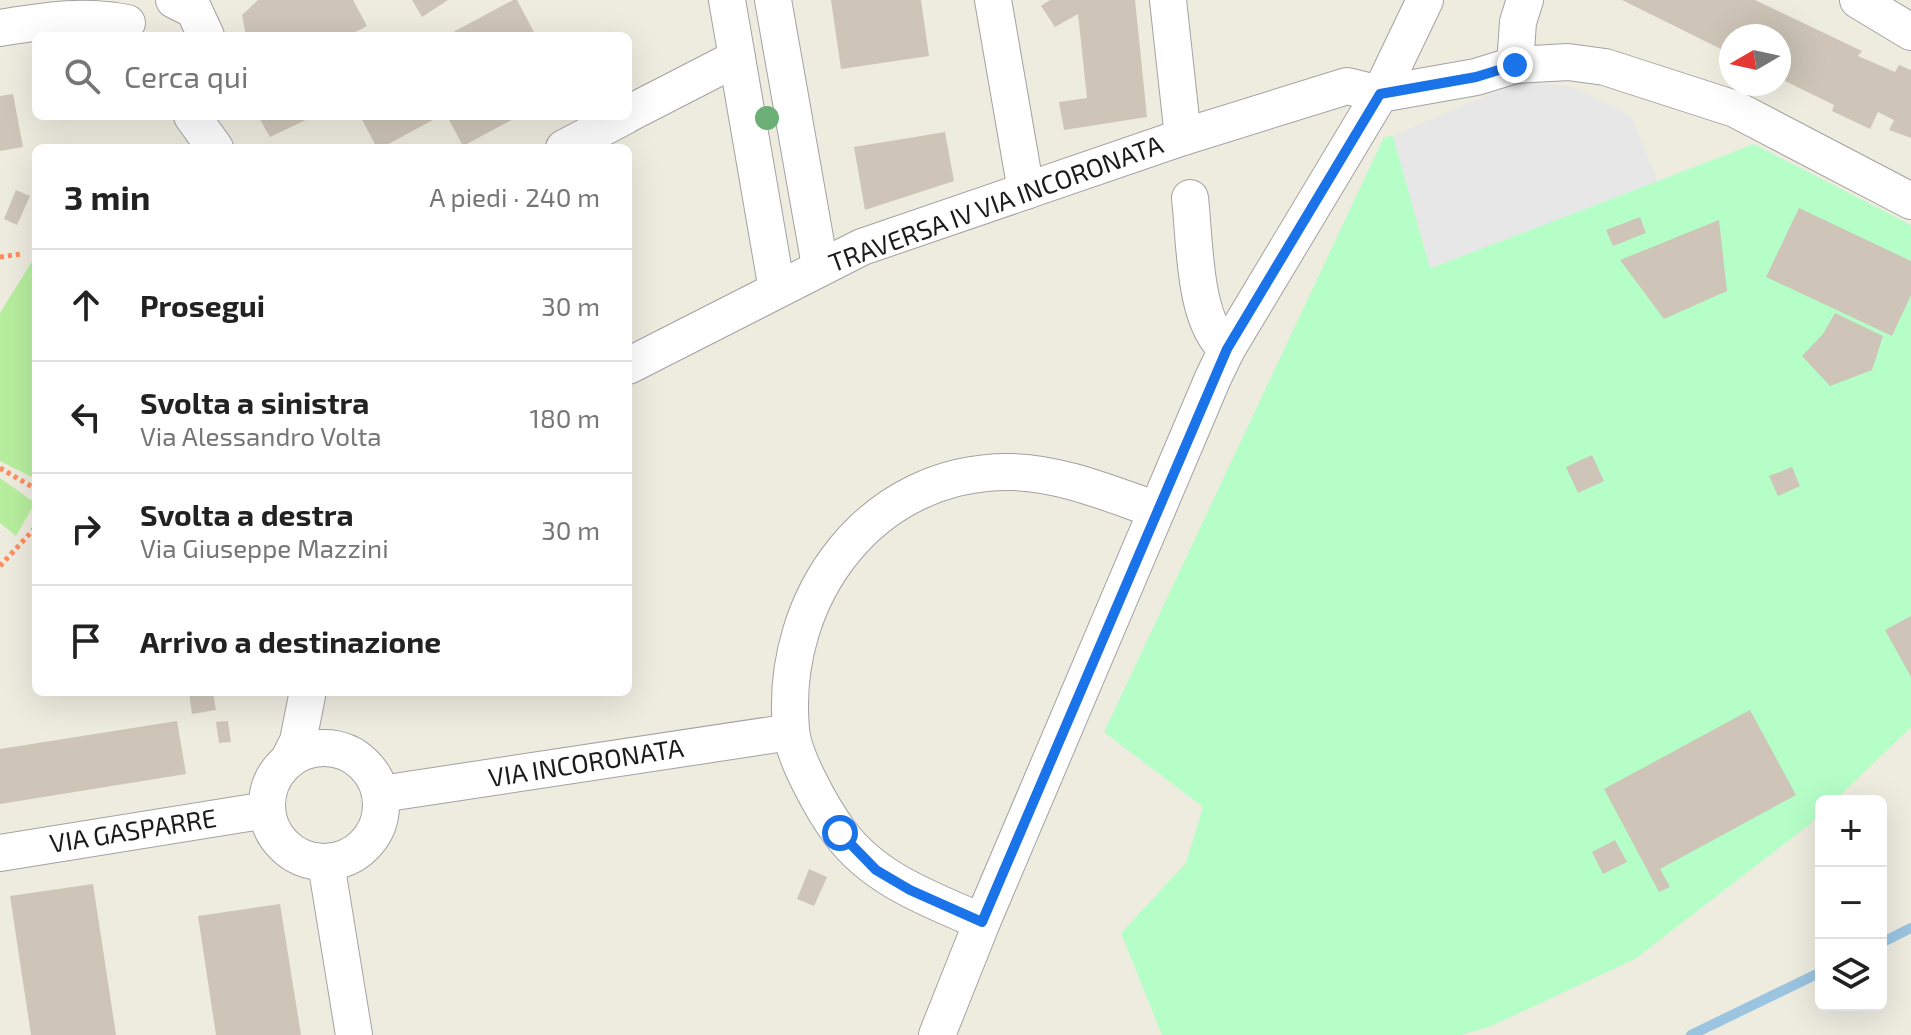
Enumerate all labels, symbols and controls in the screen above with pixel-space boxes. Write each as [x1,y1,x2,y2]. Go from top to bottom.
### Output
north arrow [1719,24,1791,96]
search box [32,32,632,120]
route end [1497,47,1533,83]
icon: search [60,54,104,98]
text: Cerca qui [124,58,248,94]
street label: TRAVERSA IV VIA INCORONATA [824,128,1167,278]
text: 3 min [64,176,150,217]
text: A piedi · 240 m [429,181,600,212]
icon: ahead [64,283,108,327]
text: Prosegui [140,287,265,323]
text: 30 m [541,290,600,321]
text: Svolta a sinistra [140,384,369,420]
icon: left [64,395,108,439]
text: 180 m [530,402,600,433]
text: Via Alessandro Volta [140,420,382,451]
text: Svolta a destra [140,496,354,532]
icon: right [64,507,108,551]
text: 30 m [541,514,600,545]
text: Via Giuseppe Mazzini [140,532,389,563]
icon: arrive [64,619,108,663]
text: Arrivo a destinazione [140,623,441,659]
street label: VIA INCORONATA [486,731,686,792]
map controls [1815,795,1887,1011]
button: + [1815,795,1887,867]
street label: VIA GASPARRE [47,801,218,858]
route start [822,815,858,851]
button: − [1815,867,1887,939]
button: layers [1815,939,1887,1011]

